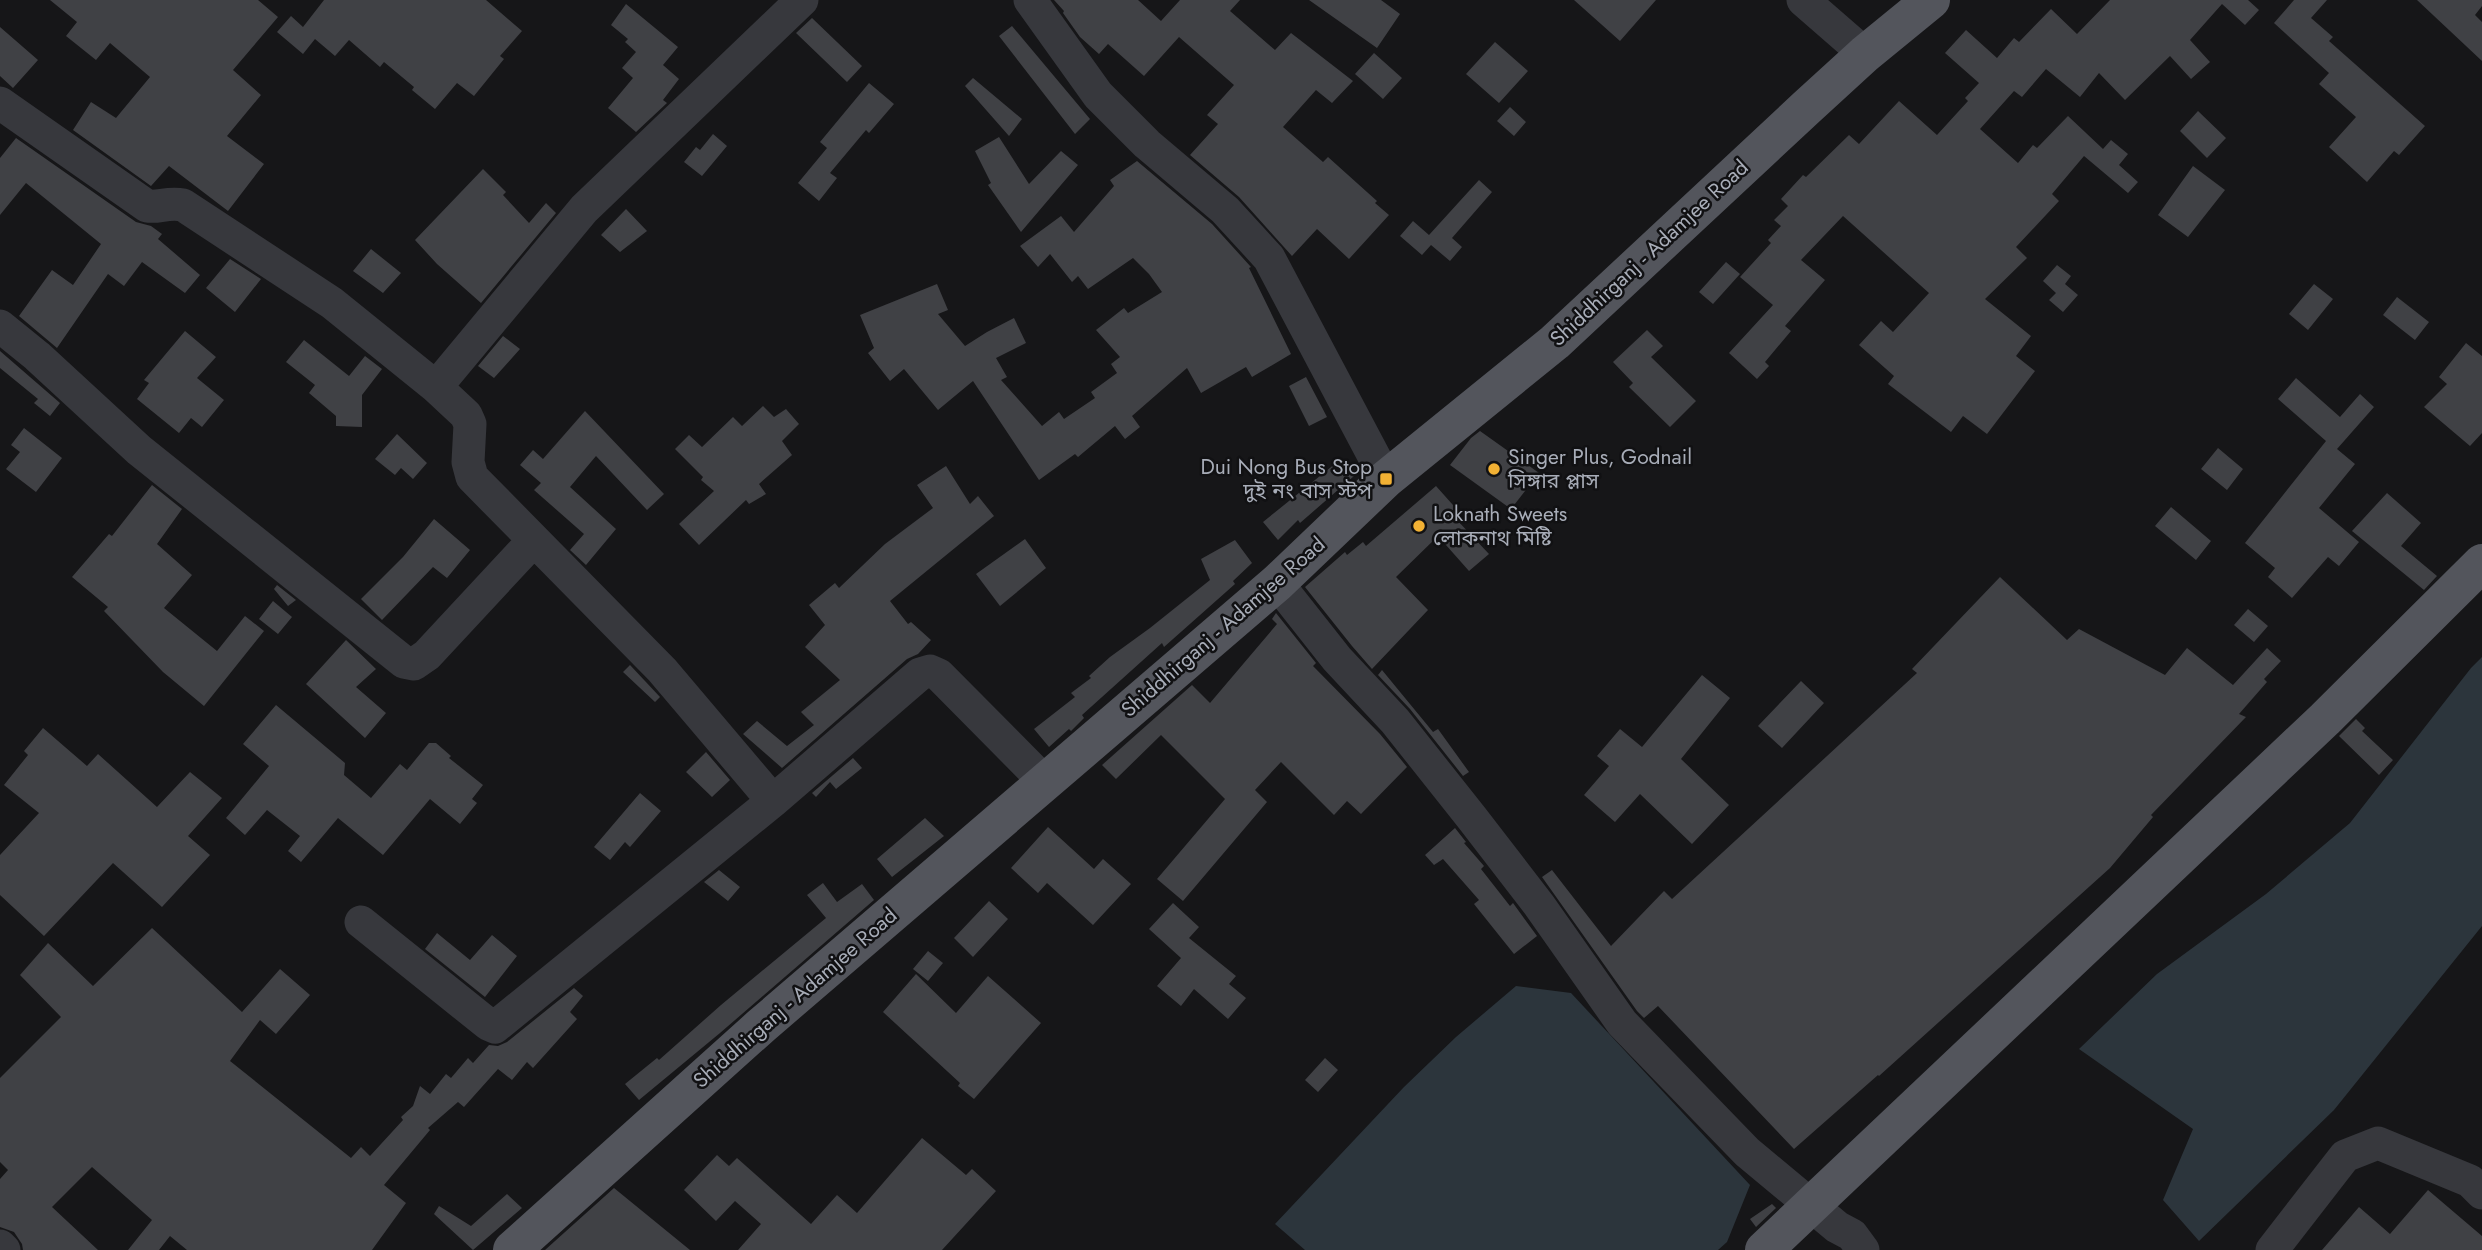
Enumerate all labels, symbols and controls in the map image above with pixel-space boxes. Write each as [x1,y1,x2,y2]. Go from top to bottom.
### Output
street label: Shiddhirganj - Adamjee Road [1543,153,1755,353]
place label: Singer Plus, Godnail সিঙ্গার প্লাস [1507,442,1692,496]
place label: Dui Nong Bus Stop দুই নং বাস স্টপ [1200,452,1373,506]
marker: Singer Plus, Godnail সিঙ্গার প্লাস [1486,461,1502,477]
marker: Dui Nong Bus Stop দুই নং বাস স্টপ [1378,471,1394,487]
place label: Loknath Sweets লোকনাথ মিষ্টি [1433,499,1567,553]
marker: Loknath Sweets লোকনাথ মিষ্টি [1411,518,1427,534]
street label: Shiddhirganj - Adamjee Road [1114,530,1332,724]
street label: Shiddhirganj - Adamjee Road [686,901,904,1095]

